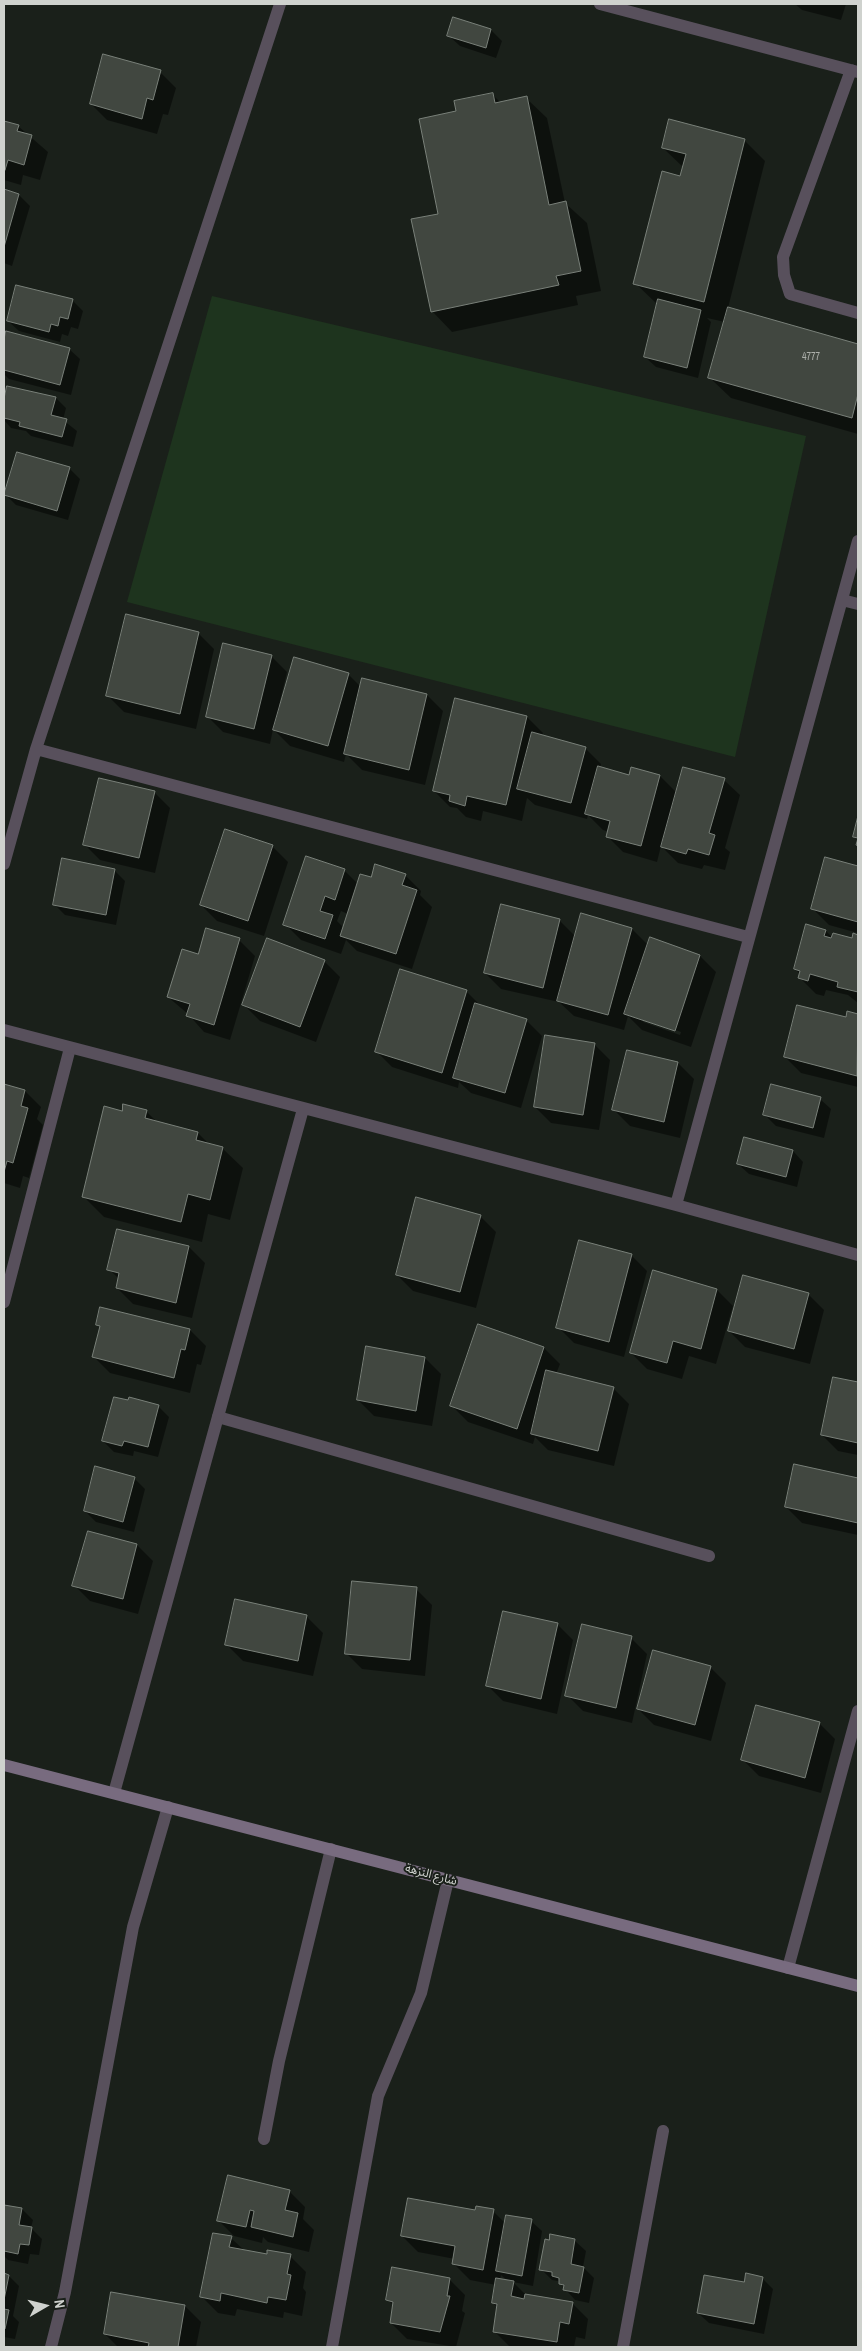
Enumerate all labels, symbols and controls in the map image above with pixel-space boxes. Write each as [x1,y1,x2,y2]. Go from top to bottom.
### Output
house number: 4777 [802,351,820,363]
street label: شارع النزهة [403,1861,459,1889]
north arrow [20,2281,70,2331]
text: N [50,2299,69,2309]

